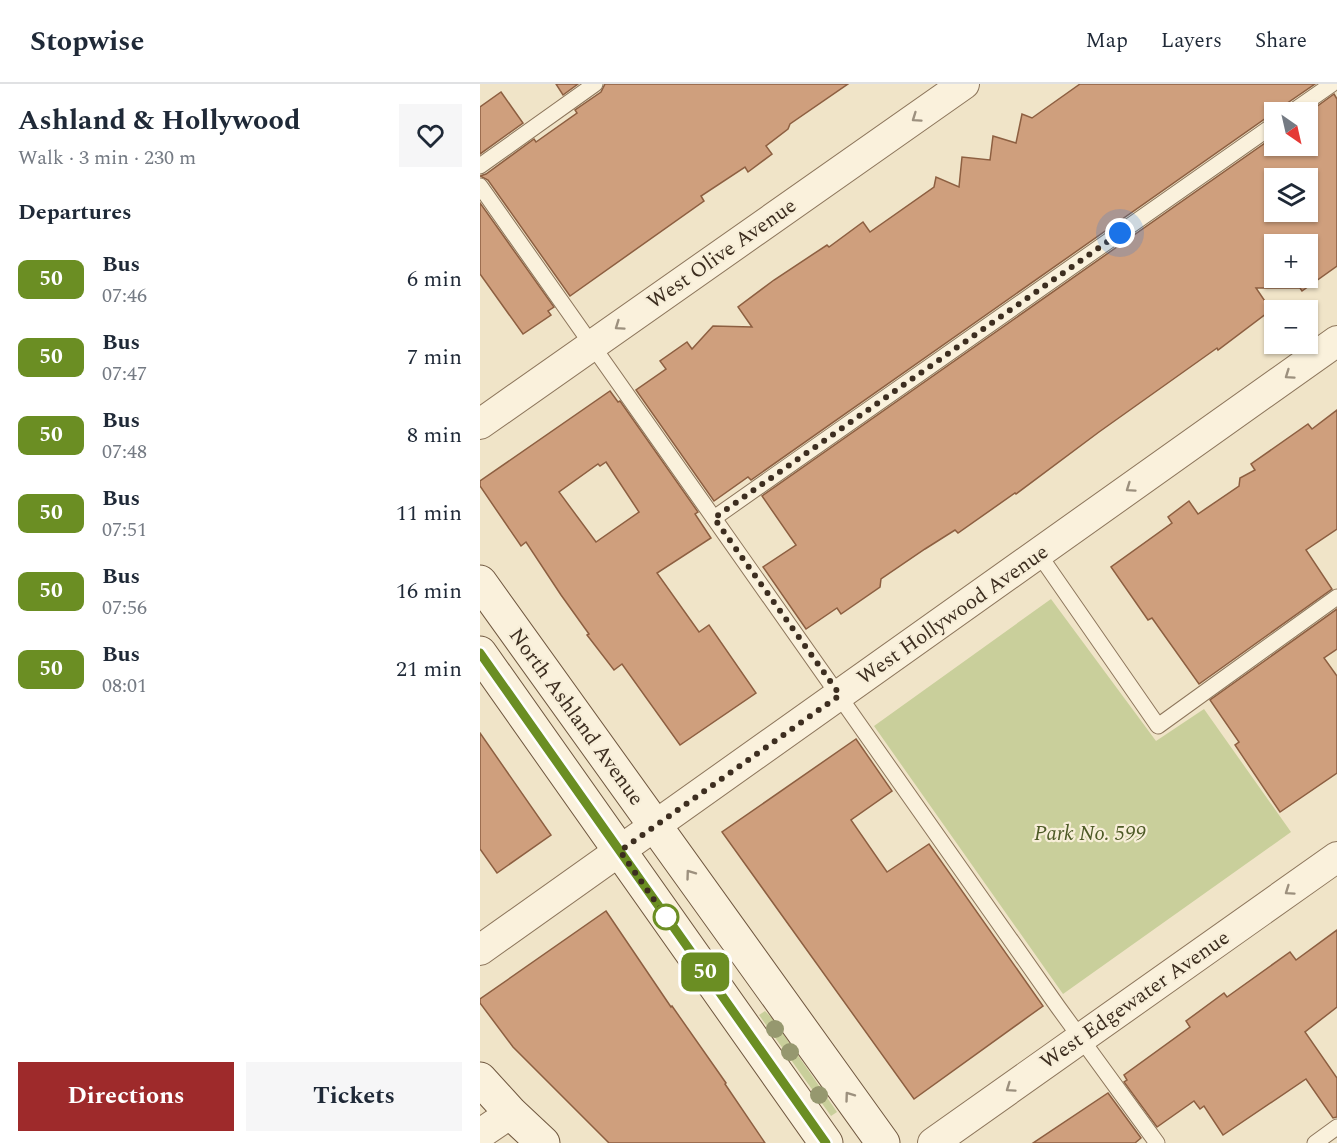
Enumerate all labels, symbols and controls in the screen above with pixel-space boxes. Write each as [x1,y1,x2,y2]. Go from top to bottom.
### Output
text: Stopwise [30,20,144,63]
text: Map [1086,25,1128,57]
text: Layers [1161,25,1222,57]
text: Share [1255,25,1307,57]
text: Ashland & Hollywood [18,99,301,142]
north arrow [1264,102,1318,156]
map controls [1264,102,1318,354]
button: heart [399,104,462,167]
one-way arrow [912,111,923,122]
text: Walk · 3 min · 230 m [18,143,196,173]
button: layers [1264,168,1318,222]
street label: West Olive Avenue [641,190,803,318]
text: Departures [18,196,132,229]
your location [1105,218,1135,248]
button: + [1264,234,1318,288]
text: Bus [102,248,140,281]
text: 50 [39,263,63,295]
text: 6 min [407,263,462,296]
text: 07:46 [102,281,147,311]
button: − [1264,300,1318,354]
one-way arrow [614,319,625,330]
text: Bus [102,326,140,359]
text: 50 [39,341,63,373]
text: 7 min [407,341,462,374]
text: 07:47 [102,359,147,389]
one-way arrow [1285,368,1296,379]
text: Bus [102,404,140,437]
text: 50 [39,419,63,451]
text: 8 min [407,419,462,452]
text: 07:48 [102,437,147,467]
one-way arrow [1126,481,1137,492]
text: Bus [102,482,140,515]
text: 50 [39,497,63,529]
text: 11 min [396,497,462,530]
text: 07:51 [102,515,147,545]
street label: West Hollywood Avenue [851,537,1055,693]
text: Bus [102,560,140,593]
text: 50 [39,575,63,607]
text: 16 min [396,575,462,608]
text: 07:56 [102,593,147,623]
street label: North Ashland Avenue [500,621,652,813]
text: Bus [102,638,140,671]
text: 50 [39,653,63,685]
text: 21 min [396,653,462,686]
text: 08:01 [102,671,147,701]
park label: Park No. 599 [1034,818,1146,850]
one-way arrow [686,869,697,880]
one-way arrow [1285,884,1296,895]
unlabelled marker [653,904,679,930]
street label: West Edgewater Avenue [1034,922,1236,1078]
line badge: 50 [678,952,732,992]
text: 50 [693,956,717,988]
button: Directions [18,1062,234,1131]
button: Tickets [246,1062,462,1131]
one-way arrow [1006,1081,1017,1092]
one-way arrow [845,1091,856,1102]

